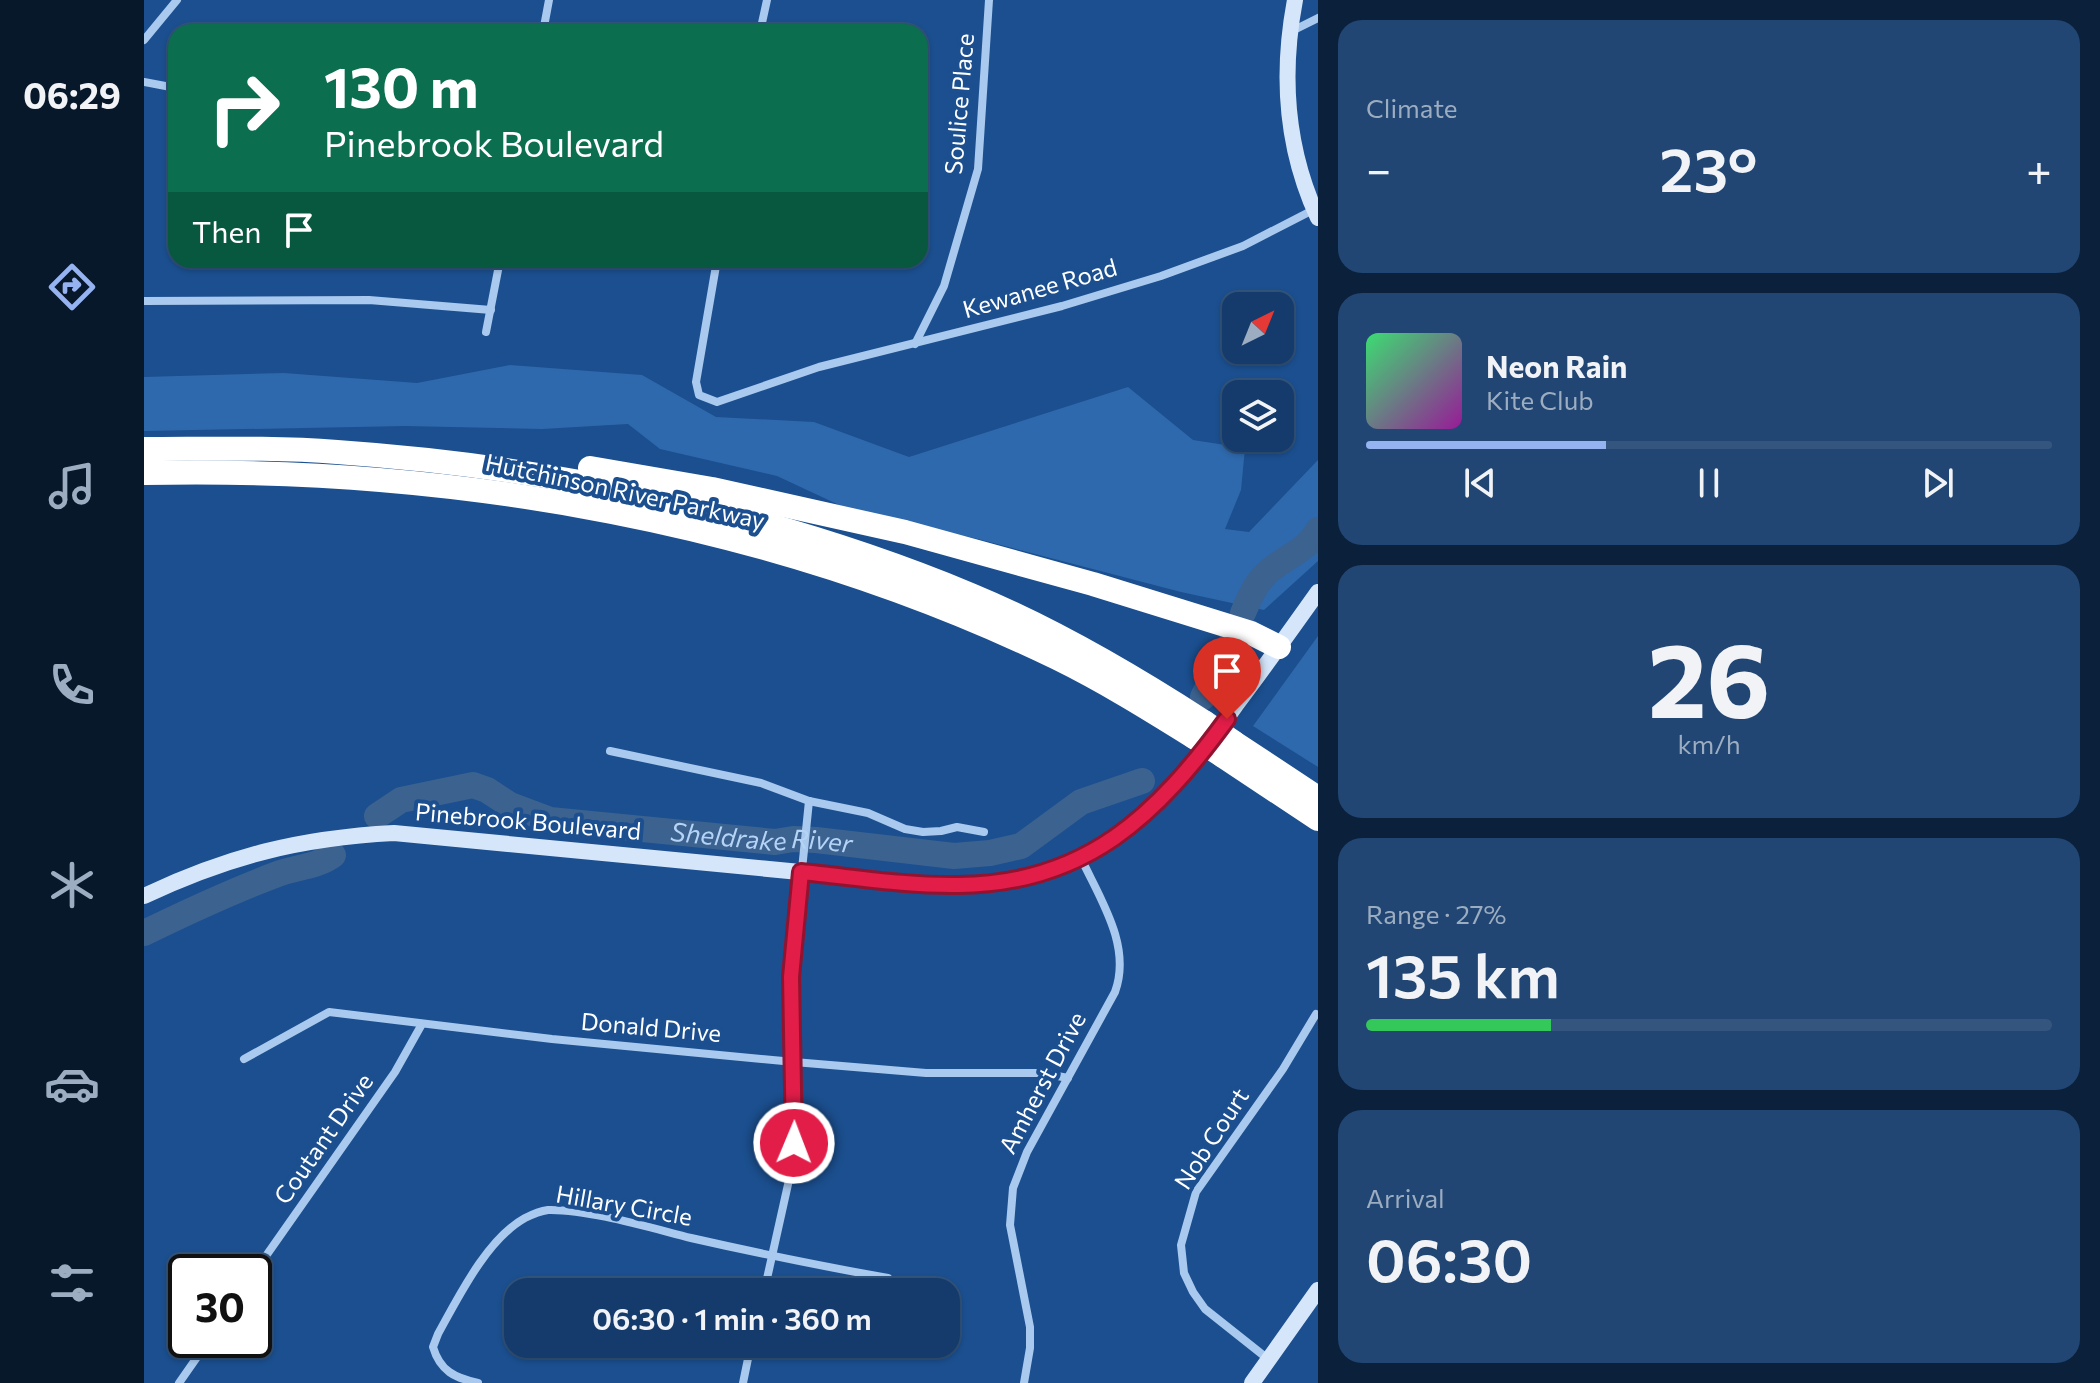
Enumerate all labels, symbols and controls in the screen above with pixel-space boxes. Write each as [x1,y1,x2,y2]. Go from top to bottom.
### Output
street label: Soulice Place [938,32,979,176]
text: 130 m [324,51,479,120]
icon: right [192,56,296,160]
text: 06:29 [23,72,121,116]
text: Climate [1366,92,1458,123]
text: Pinebrook Boulevard [324,120,664,164]
text: 23° [1660,131,1758,204]
text: − [1366,141,1391,195]
text: + [2026,141,2052,195]
icon: arrive [277,208,321,252]
text: Then [192,212,261,249]
street label: Kewanee Road [959,252,1120,323]
icon: directions [44,259,100,315]
north arrow [1222,292,1294,364]
map controls [1222,292,1294,452]
text: Neon Rain [1486,347,1627,384]
button: layers [1222,380,1294,452]
text: Kite Club [1486,384,1594,415]
street label: Hutchinson River Parkway [483,447,768,534]
icon: music [44,458,100,514]
icon: previous [1458,461,1502,505]
icon: pause [1687,461,1731,505]
icon: next [1916,461,1960,505]
text: 26 [1648,612,1770,739]
pin [1193,637,1261,719]
icon: arrive [1205,649,1249,693]
icon: phone [44,657,100,713]
text: km/h [1677,728,1741,759]
street label: Pinebrook Boulevard [414,796,642,845]
water label: Sheldrake River [669,815,856,858]
icon: climate [44,857,100,913]
text: Range · 27% [1366,898,1506,929]
text: 135 km [1366,937,1560,1010]
street label: Donald Drive [580,1006,723,1047]
street label: Amherst Drive [992,1006,1091,1158]
icon: car [44,1056,100,1112]
street label: Coutant Drive [267,1067,378,1209]
street label: Nob Court [1167,1082,1254,1194]
position arrow [752,1101,836,1185]
street label: Hillary Circle [554,1178,695,1231]
text: Arrival [1366,1182,1445,1213]
text: 06:30 [1366,1221,1532,1294]
speed limit sign: 30 [168,1254,272,1358]
icon: filters [44,1255,100,1311]
text: 06:30 · 1 min · 360 m [592,1299,872,1336]

